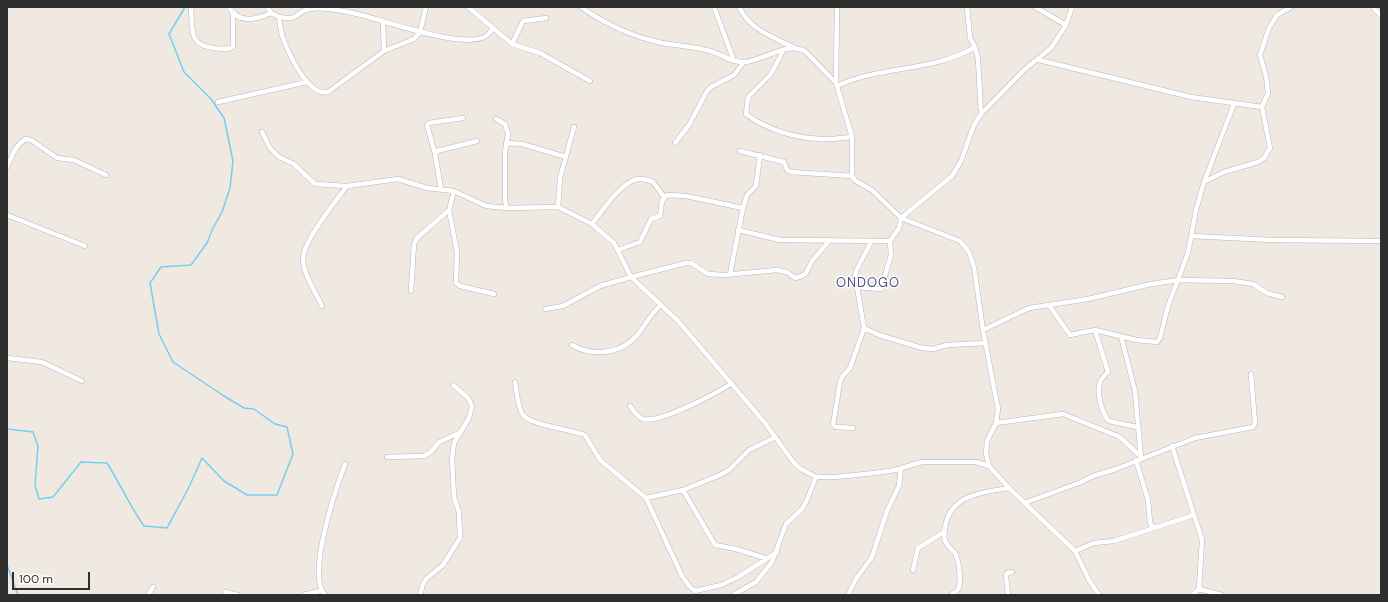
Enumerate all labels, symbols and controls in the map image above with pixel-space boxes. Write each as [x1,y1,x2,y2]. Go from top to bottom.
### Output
district label: ONDOGO [836,276,900,292]
scale bar [14,564,92,590]
text: 100 m [19,571,53,587]

